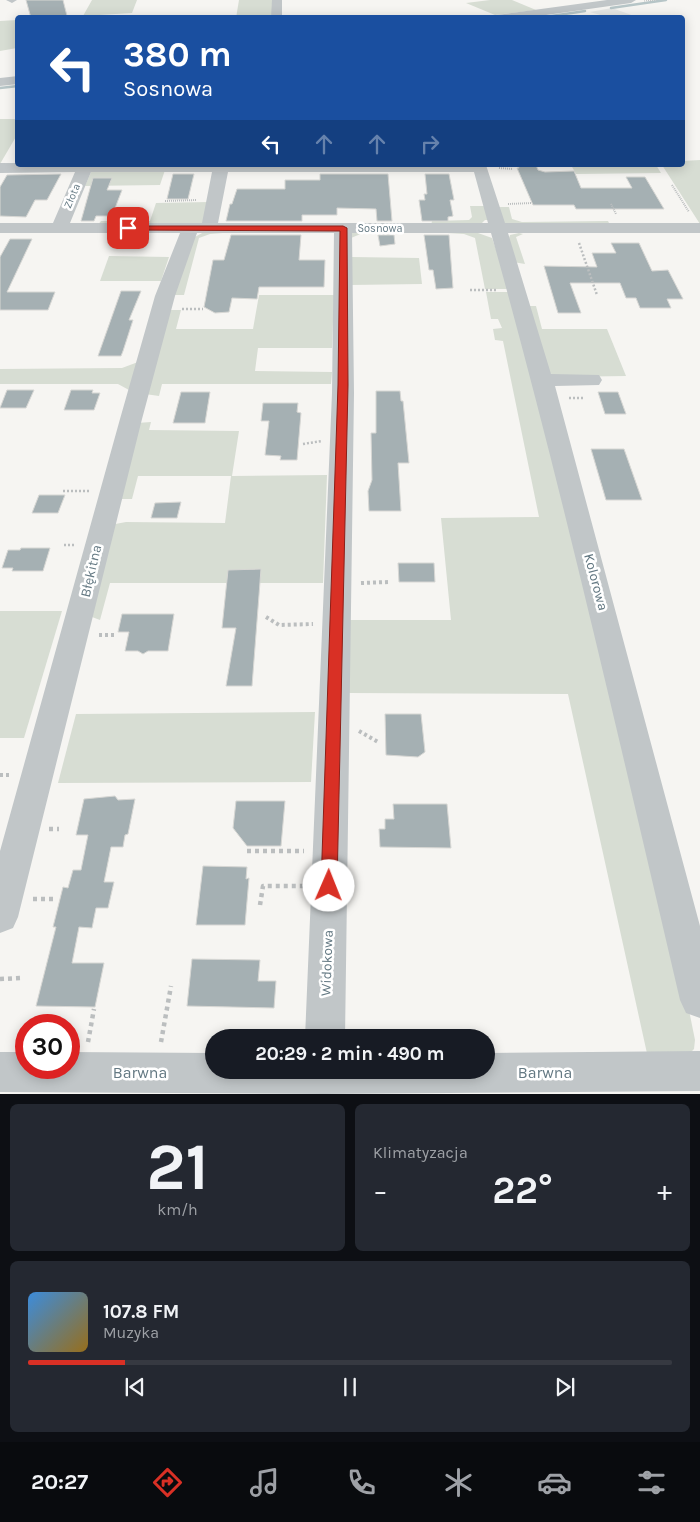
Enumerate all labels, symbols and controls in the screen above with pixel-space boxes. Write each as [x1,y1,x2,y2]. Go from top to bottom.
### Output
text: 380 m [123,34,232,75]
icon: left [40,35,105,100]
text: Sosnowa [123,76,213,102]
icon: left [257,130,285,158]
icon: ahead [310,130,338,158]
icon: ahead [363,130,391,158]
icon: right [416,130,444,158]
street label: Złota [61,182,83,210]
pin [107,207,149,249]
icon: arrive [114,214,142,242]
street label: Sosnowa [357,222,403,235]
street label: Błękitna [77,543,105,599]
street label: Kolorowa [580,552,612,612]
position arrow [302,859,354,911]
street label: Widokowa [317,930,337,996]
speed limit sign: 30 [15,1014,80,1079]
text: 20:29 · 2 min · 490 m [255,1043,445,1065]
street label: Barwna [113,1063,167,1082]
street label: Barwna [518,1063,572,1082]
text: 21 [146,1129,209,1205]
text: Klimatyzacja [373,1143,468,1162]
text: 22° [492,1168,553,1213]
text: − [373,1174,388,1207]
text: + [657,1174,672,1207]
text: km/h [157,1200,198,1219]
text: 107.8 FM [103,1301,179,1323]
text: Muzyka [103,1323,159,1342]
icon: previous [121,1373,149,1401]
icon: pause [336,1373,364,1401]
icon: next [551,1373,579,1401]
icon: directions [150,1465,185,1500]
icon: music [247,1465,282,1500]
icon: phone [344,1465,379,1500]
icon: climate [441,1465,476,1500]
icon: car [537,1465,572,1500]
icon: filters [634,1465,669,1500]
text: 20:27 [31,1469,88,1495]

